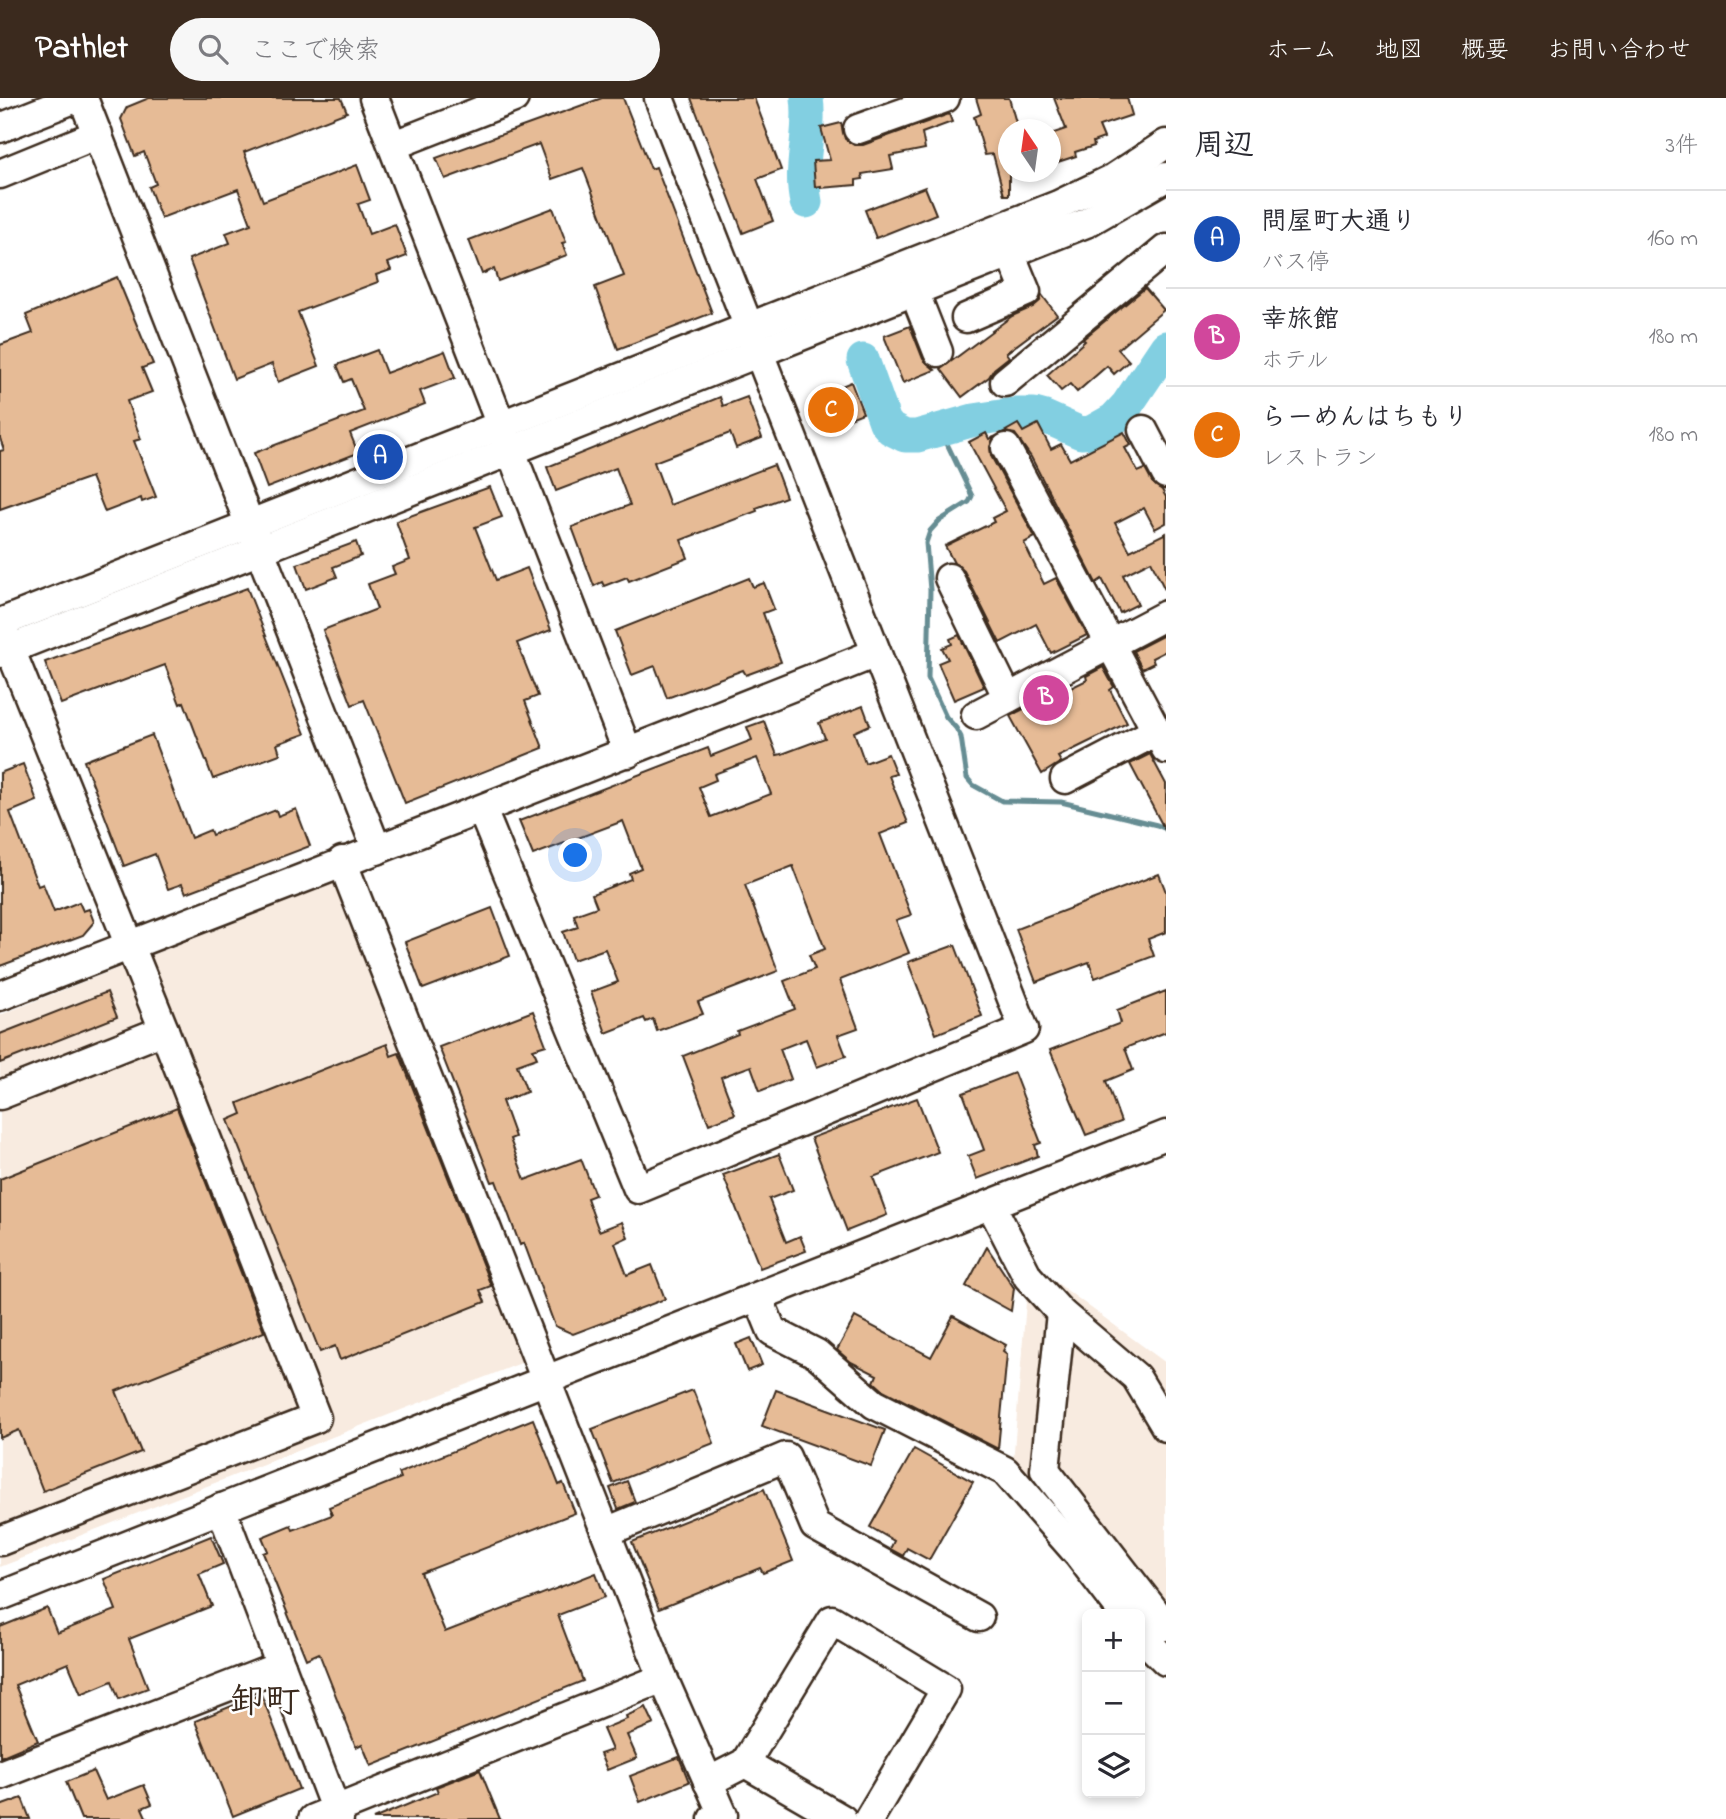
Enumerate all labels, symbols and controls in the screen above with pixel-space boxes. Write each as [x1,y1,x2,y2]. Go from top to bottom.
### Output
search box [170,18,660,81]
text: Pathlet [35,25,128,73]
icon: search [194,30,232,68]
text: ここで検索 [250,33,380,71]
text: ホーム [1266,34,1337,69]
text: 地図 [1375,34,1423,69]
text: 概要 [1461,34,1509,69]
text: お問い合わせ [1547,34,1691,69]
north arrow [998,119,1061,182]
text: 周辺 [1194,125,1254,169]
text: 3件 [1666,130,1698,163]
text: 問屋町大通り [1261,204,1417,242]
text: A [1210,223,1224,256]
text: 160 m [1647,223,1698,256]
text: バス停 [1261,247,1330,280]
text: 幸旅館 [1261,302,1339,340]
text: B [1209,321,1225,354]
text: 180 m [1649,321,1698,354]
text: ホテル [1261,345,1329,378]
pin: C [808,384,854,436]
text: らーめんはちもり [1261,400,1469,438]
text: C [1211,419,1223,452]
text: 180 m [1649,419,1698,452]
pin: A [357,431,403,483]
text: レストラン [1261,443,1378,476]
pin: B [1023,672,1069,724]
your location [558,838,592,872]
map controls [1082,1609,1145,1798]
button: + [1082,1609,1145,1672]
button: − [1082,1672,1145,1735]
district label: 卸町 [230,1678,300,1729]
button: layers [1082,1735,1145,1798]

